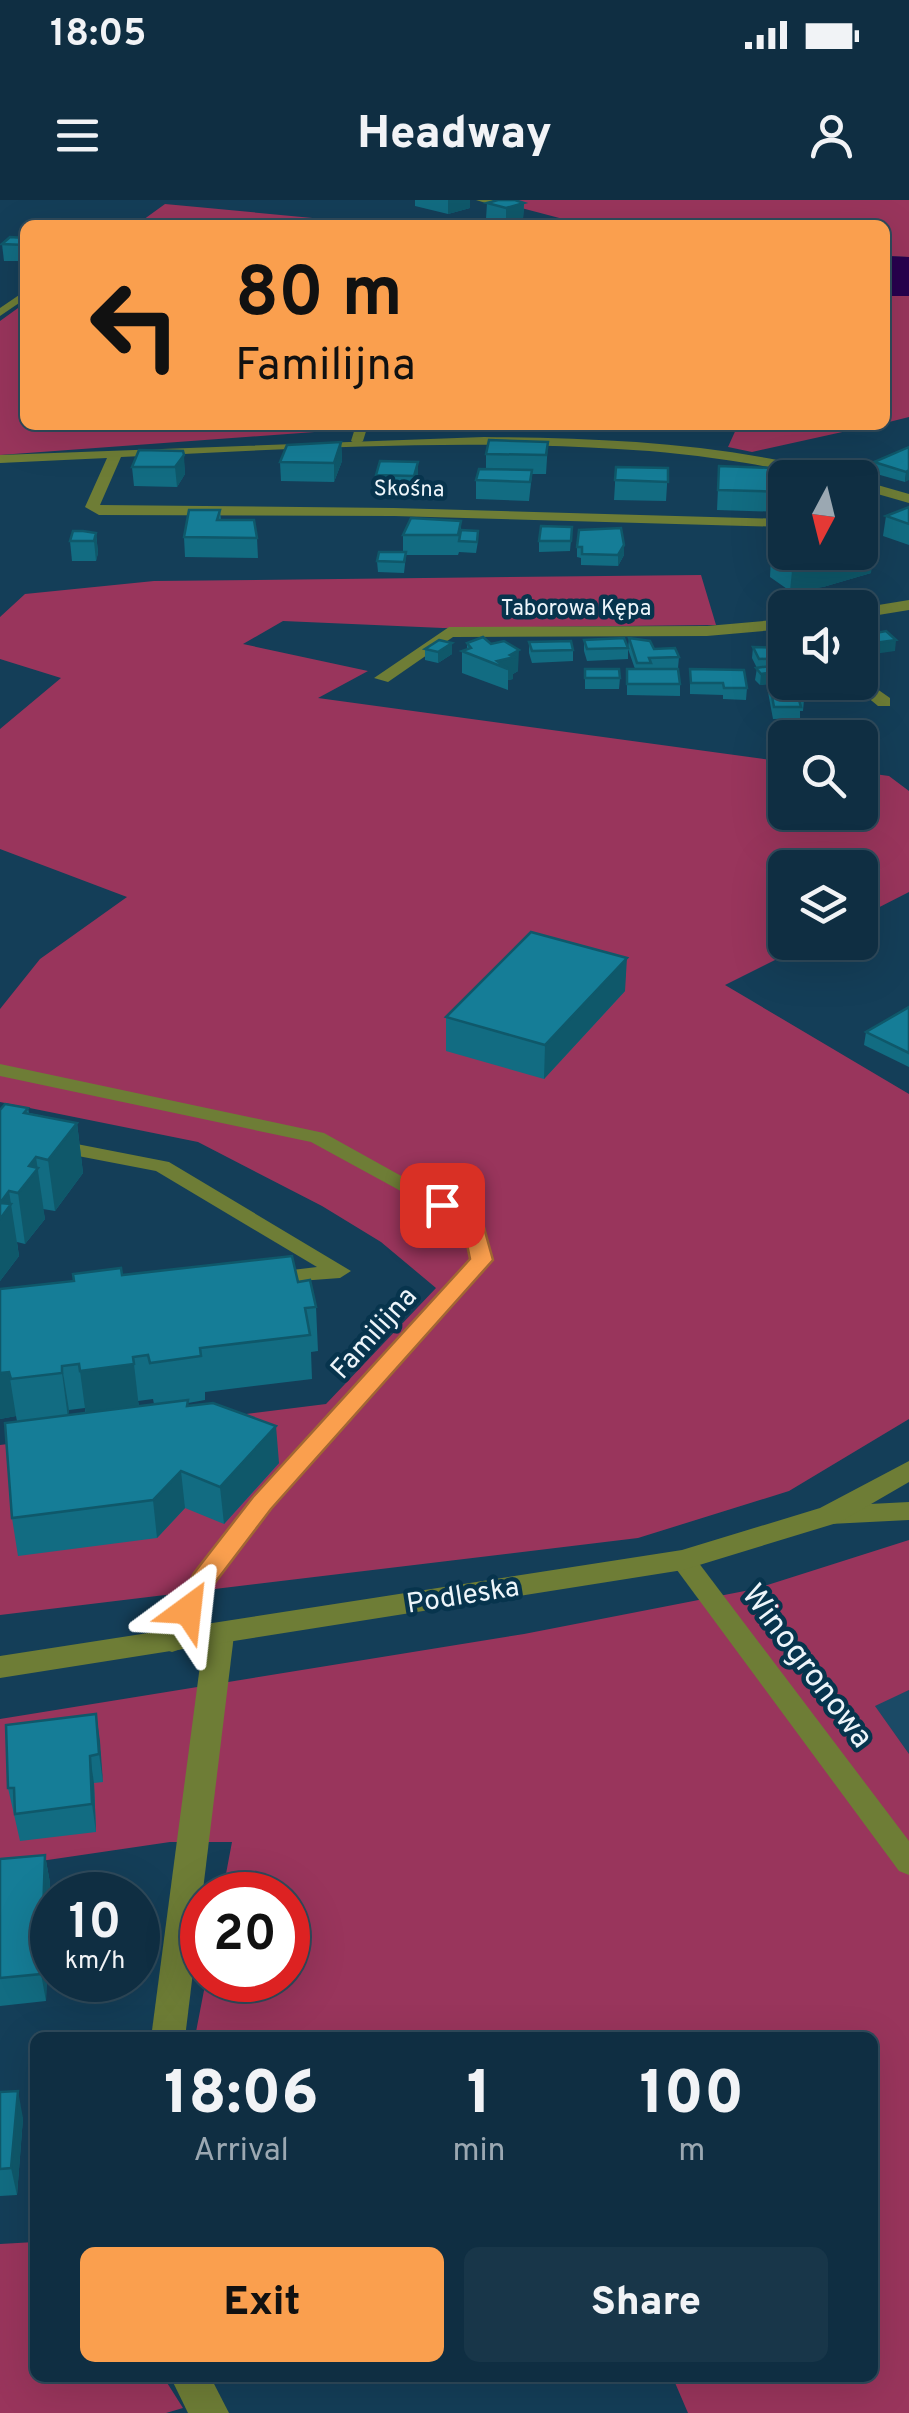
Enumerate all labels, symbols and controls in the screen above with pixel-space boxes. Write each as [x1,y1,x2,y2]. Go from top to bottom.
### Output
text: 18:05 [50,11,147,60]
text: Headway [357,107,552,164]
icon: menu [50,108,105,163]
icon: person [804,108,859,163]
text: 80 m [235,252,403,341]
icon: left [70,260,200,390]
text: Familijna [235,339,416,396]
north arrow [768,460,878,570]
map controls [768,460,878,960]
street label: Skośna [373,476,445,504]
button: sound [768,590,878,700]
street label: Taborowa Kępa [501,596,651,623]
button: search [768,720,878,830]
button: layers [768,850,878,960]
pin [400,1163,485,1248]
icon: arrive [415,1178,470,1233]
street label: Familijna [324,1280,426,1388]
position arrow [136,1558,240,1662]
street label: Podleska [404,1570,522,1624]
street label: Winogronowa [731,1577,881,1757]
speed limit sign: 20 [180,1872,310,2002]
text: 10 [69,1893,121,1956]
text: km/h [65,1946,125,1978]
text: 18:06 [164,2059,318,2135]
text: 1 [467,2059,491,2135]
text: 100 [640,2059,744,2135]
text: Arrival [193,2132,289,2172]
text: min [452,2132,506,2172]
text: m [678,2132,705,2172]
button: Exit [80,2247,444,2362]
button: Share [464,2247,828,2362]

